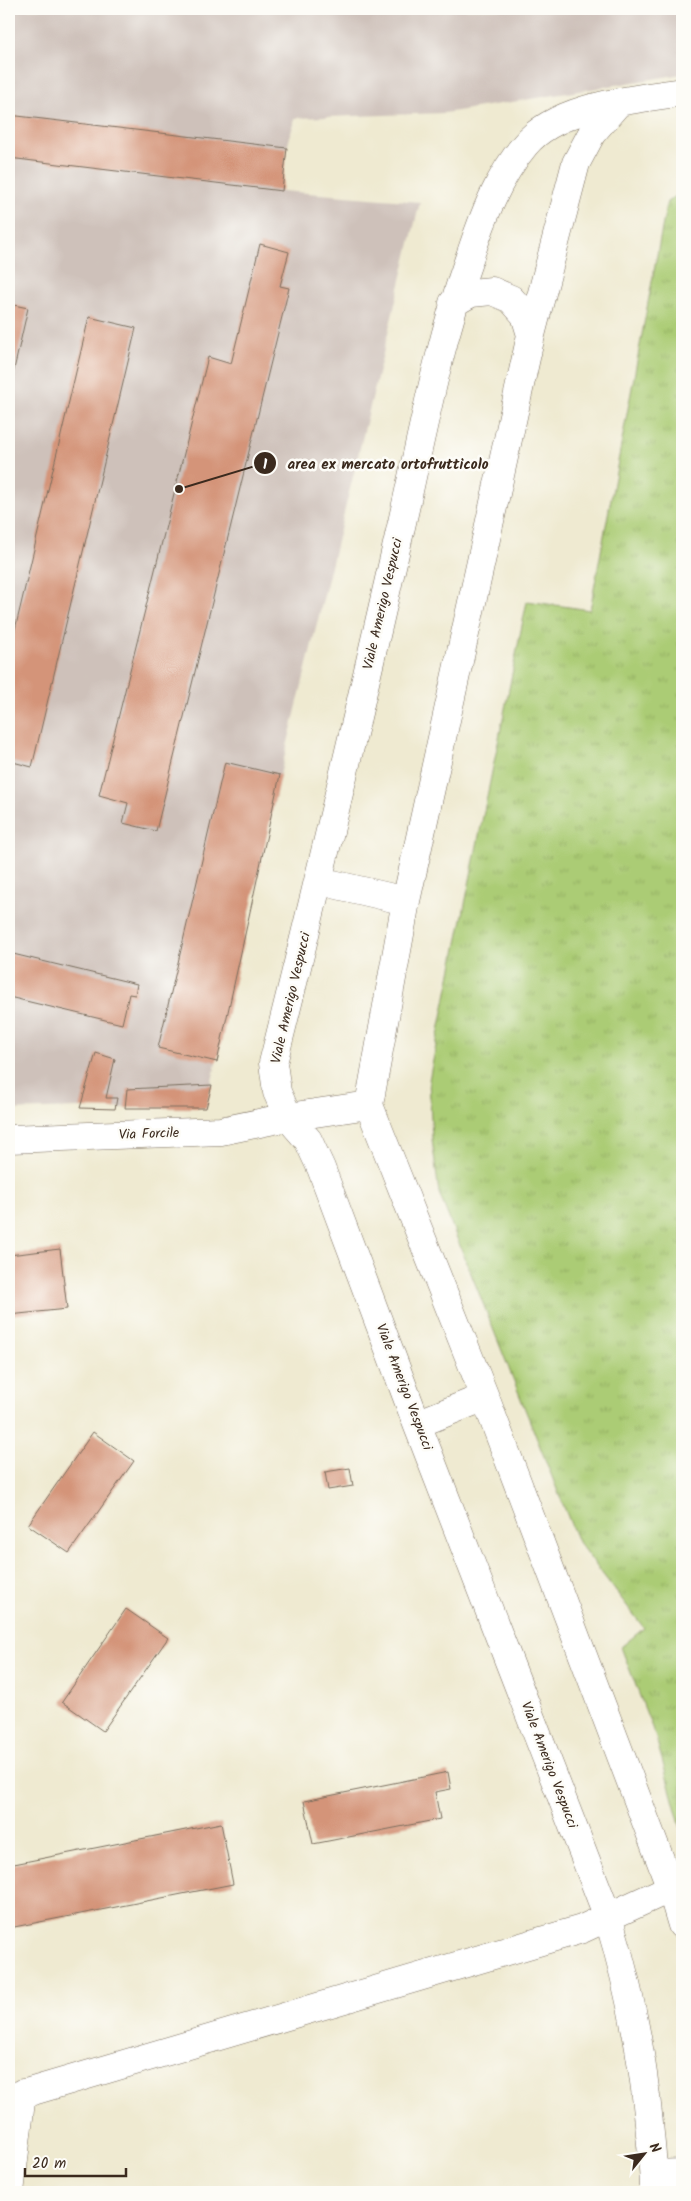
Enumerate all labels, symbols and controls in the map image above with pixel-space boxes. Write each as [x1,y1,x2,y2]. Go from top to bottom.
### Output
callout: area ex mercato ortofrutticolo [252,448,498,478]
text: 1 [263,453,268,477]
text: area ex mercato ortofrutticolo [288,453,489,477]
street label: Viale Amerigo Vespucci [357,536,409,672]
street label: Viale Amerigo Vespucci [265,930,317,1066]
street label: Via Forcile [118,1122,180,1146]
street label: Viale Amerigo Vespucci [370,1320,439,1454]
street label: Viale Amerigo Vespucci [515,1698,584,1832]
north arrow [618,2128,668,2178]
text: N [643,2139,666,2157]
scale bar [25,2146,126,2178]
text: 20 m [32,2152,66,2176]

